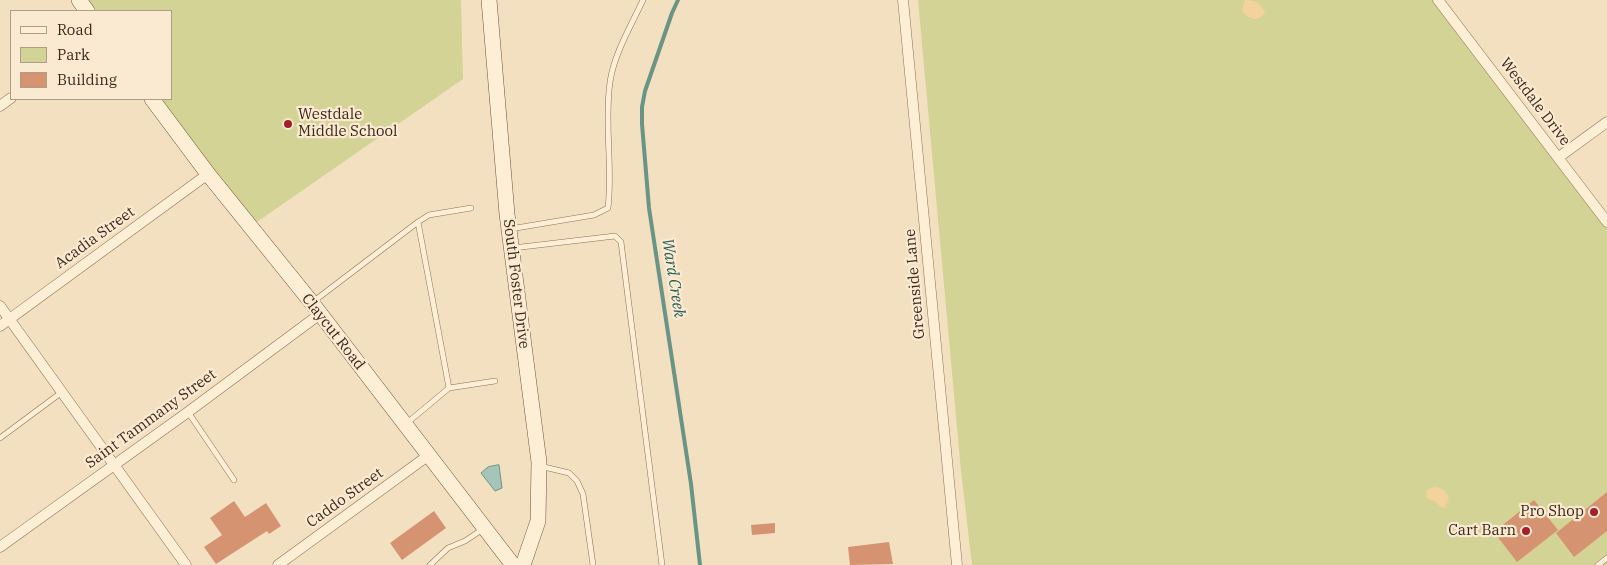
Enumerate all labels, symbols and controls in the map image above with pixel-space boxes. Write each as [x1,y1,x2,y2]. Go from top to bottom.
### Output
legend [10,10,172,100]
text: Road [57,20,93,39]
text: Park [57,45,90,64]
street label: Westdale Drive [1496,54,1574,150]
text: Building [57,70,117,89]
place label: Westdale Middle School [298,106,398,141]
marker: Westdale Middle School [282,118,294,130]
street label: Acadia Street [52,203,138,273]
street label: South Foster Drive [499,218,533,350]
street label: Greenside Lane [901,228,929,340]
water label: Ward Creek [657,237,689,319]
street label: Claycut Road [298,290,368,374]
street label: Saint Tammany Street [82,366,220,472]
street label: Caddo Street [303,464,387,532]
place label: Pro Shop [1520,503,1584,521]
marker: Pro Shop [1588,506,1600,518]
place label: Cart Barn [1448,522,1516,540]
marker: Cart Barn [1520,525,1532,537]

